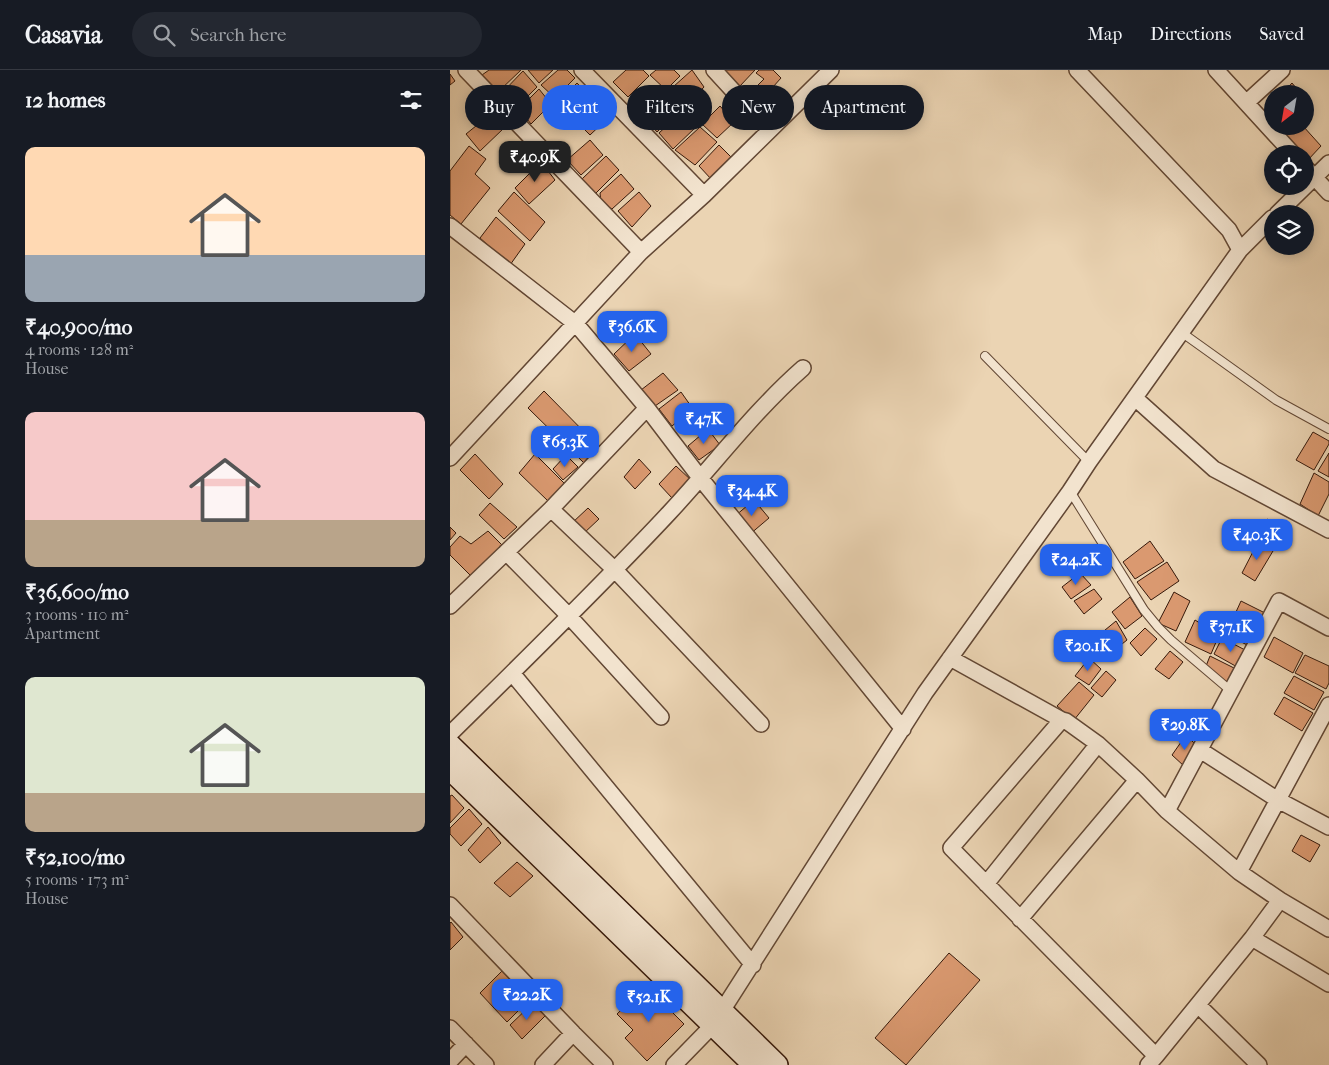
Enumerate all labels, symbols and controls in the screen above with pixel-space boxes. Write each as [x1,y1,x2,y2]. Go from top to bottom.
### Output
search box [132,12,482,57]
text: Casavia [25,21,102,49]
icon: search [150,21,178,49]
text: Search here [190,24,286,46]
text: Map [1088,24,1122,45]
text: Directions [1150,24,1231,45]
text: Saved [1259,24,1304,45]
chip: Buy [465,85,532,130]
chip: Rent [542,85,617,130]
chip: Filters [627,85,712,130]
chip: New [722,85,794,130]
chip: Apartment [804,85,924,130]
north arrow [1264,85,1314,135]
map controls [1264,85,1314,255]
icon: filters [397,86,425,114]
text: 12 homes [25,88,106,112]
pin: ₹40.9K [494,140,576,183]
button: locate [1264,145,1314,195]
text: ₹40.9K [510,147,560,166]
icon: home [180,180,270,270]
button: layers [1264,205,1314,255]
pin: ₹36.6K [591,310,673,353]
text: ₹40,900/mo [25,315,132,339]
text: ₹36.6K [608,317,656,336]
text: 4 rooms · 128 m² [25,340,133,359]
text: House [25,359,68,378]
pin: ₹47K [674,402,734,445]
text: ₹47K [685,409,723,428]
pin: ₹65.3K [524,426,606,468]
text: ₹65.3K [542,432,588,451]
icon: home [180,445,270,535]
pin: ₹34.4K [711,474,793,517]
text: ₹34.4K [727,481,777,500]
pin: ₹40.3K [1216,518,1298,561]
text: ₹40.3K [1233,525,1281,544]
pin: ₹24.2K [1035,544,1117,586]
text: ₹24.2K [1051,550,1101,569]
text: ₹36,600/mo [25,580,129,604]
text: 3 rooms · 110 m² [25,605,129,624]
pin: ₹37.1K [1190,610,1272,653]
text: ₹37.1K [1209,617,1253,636]
text: Apartment [25,624,100,643]
pin: ₹20.1K [1047,630,1129,672]
text: ₹20.1K [1065,636,1111,655]
pin: ₹29.8K [1144,708,1226,751]
icon: home [180,710,270,800]
text: ₹29.8K [1161,715,1209,734]
text: ₹52,100/mo [25,845,125,869]
text: 5 rooms · 173 m² [25,870,129,889]
text: House [25,889,68,908]
pin: ₹22.2K [486,978,568,1021]
pin: ₹52.1K [608,980,690,1023]
text: ₹22.2K [503,985,551,1004]
text: ₹52.1K [627,987,671,1006]

